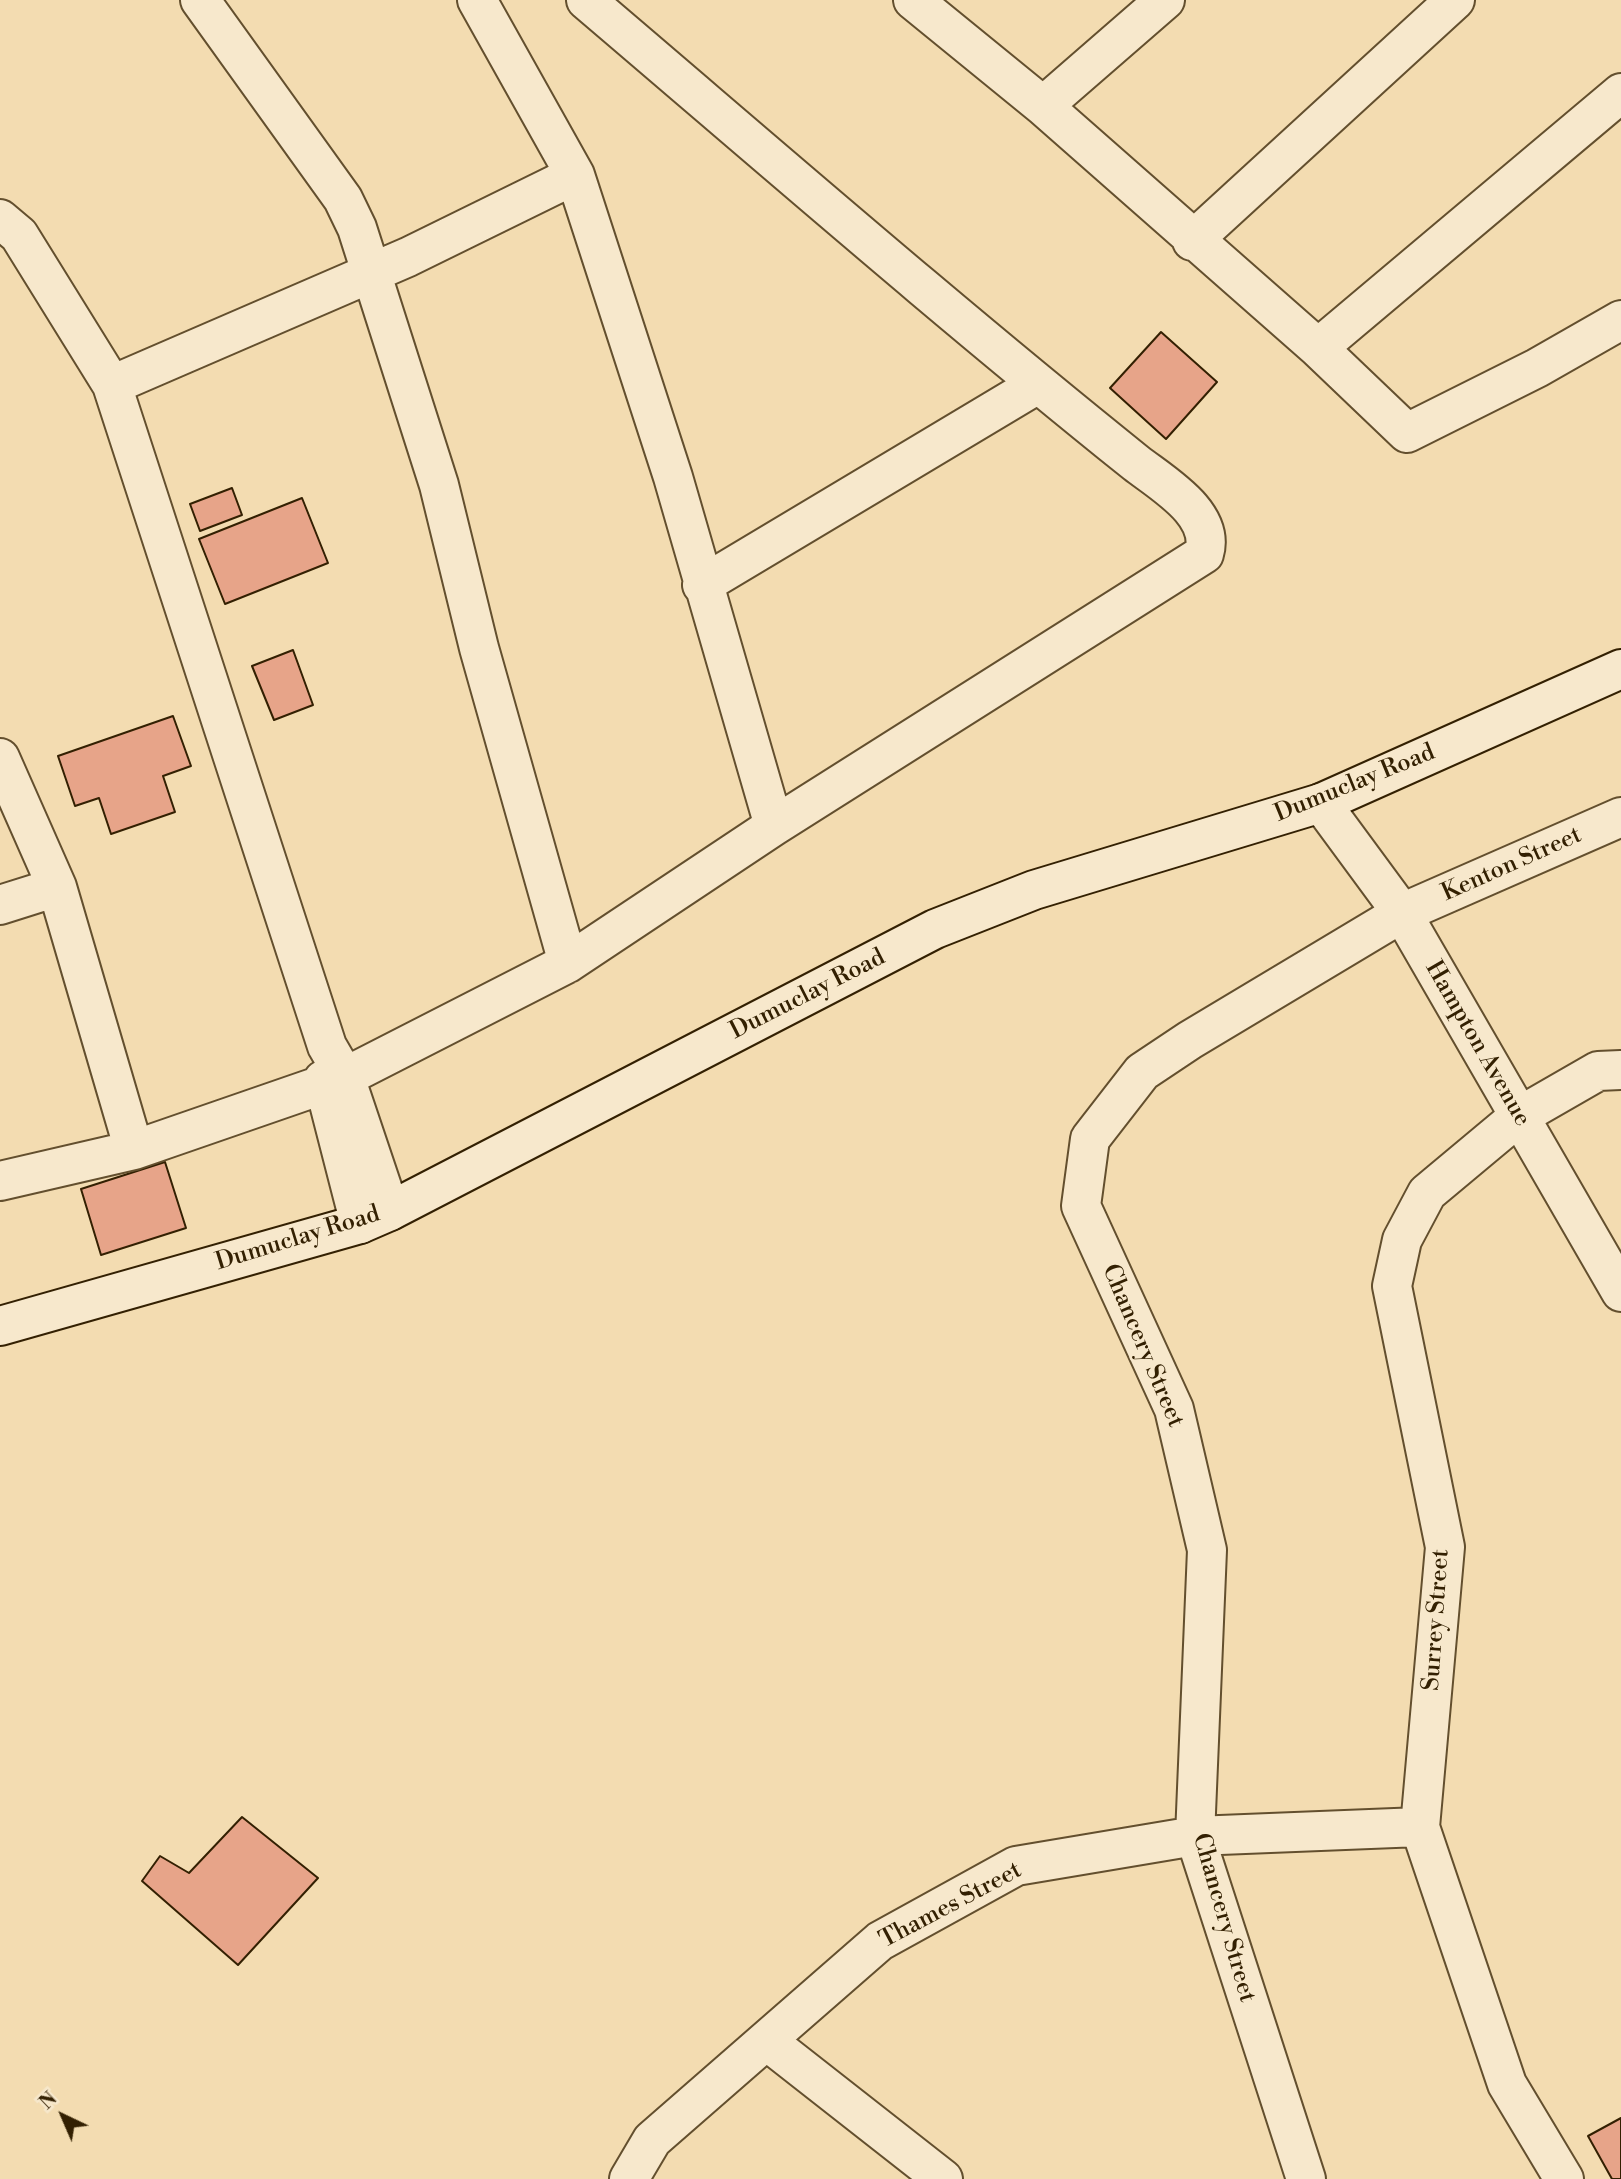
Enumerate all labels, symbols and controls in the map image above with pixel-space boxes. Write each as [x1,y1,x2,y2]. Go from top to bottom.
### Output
street label: Dumuclay Road [1271,739,1439,829]
street label: Kenton Street [1438,821,1586,909]
street label: Dumuclay Road [726,944,890,1046]
street label: Hampton Avenue [1418,956,1536,1132]
street label: Dumuclay Road [212,1200,384,1278]
street label: Chancery Street [1095,1260,1189,1432]
street label: Surrey Street [1418,1548,1456,1692]
street label: Chancery Street [1185,1830,1261,2006]
street label: Thames Street [875,1857,1027,1955]
north arrow [28,2081,98,2151]
text: N [35,2087,62,2115]

